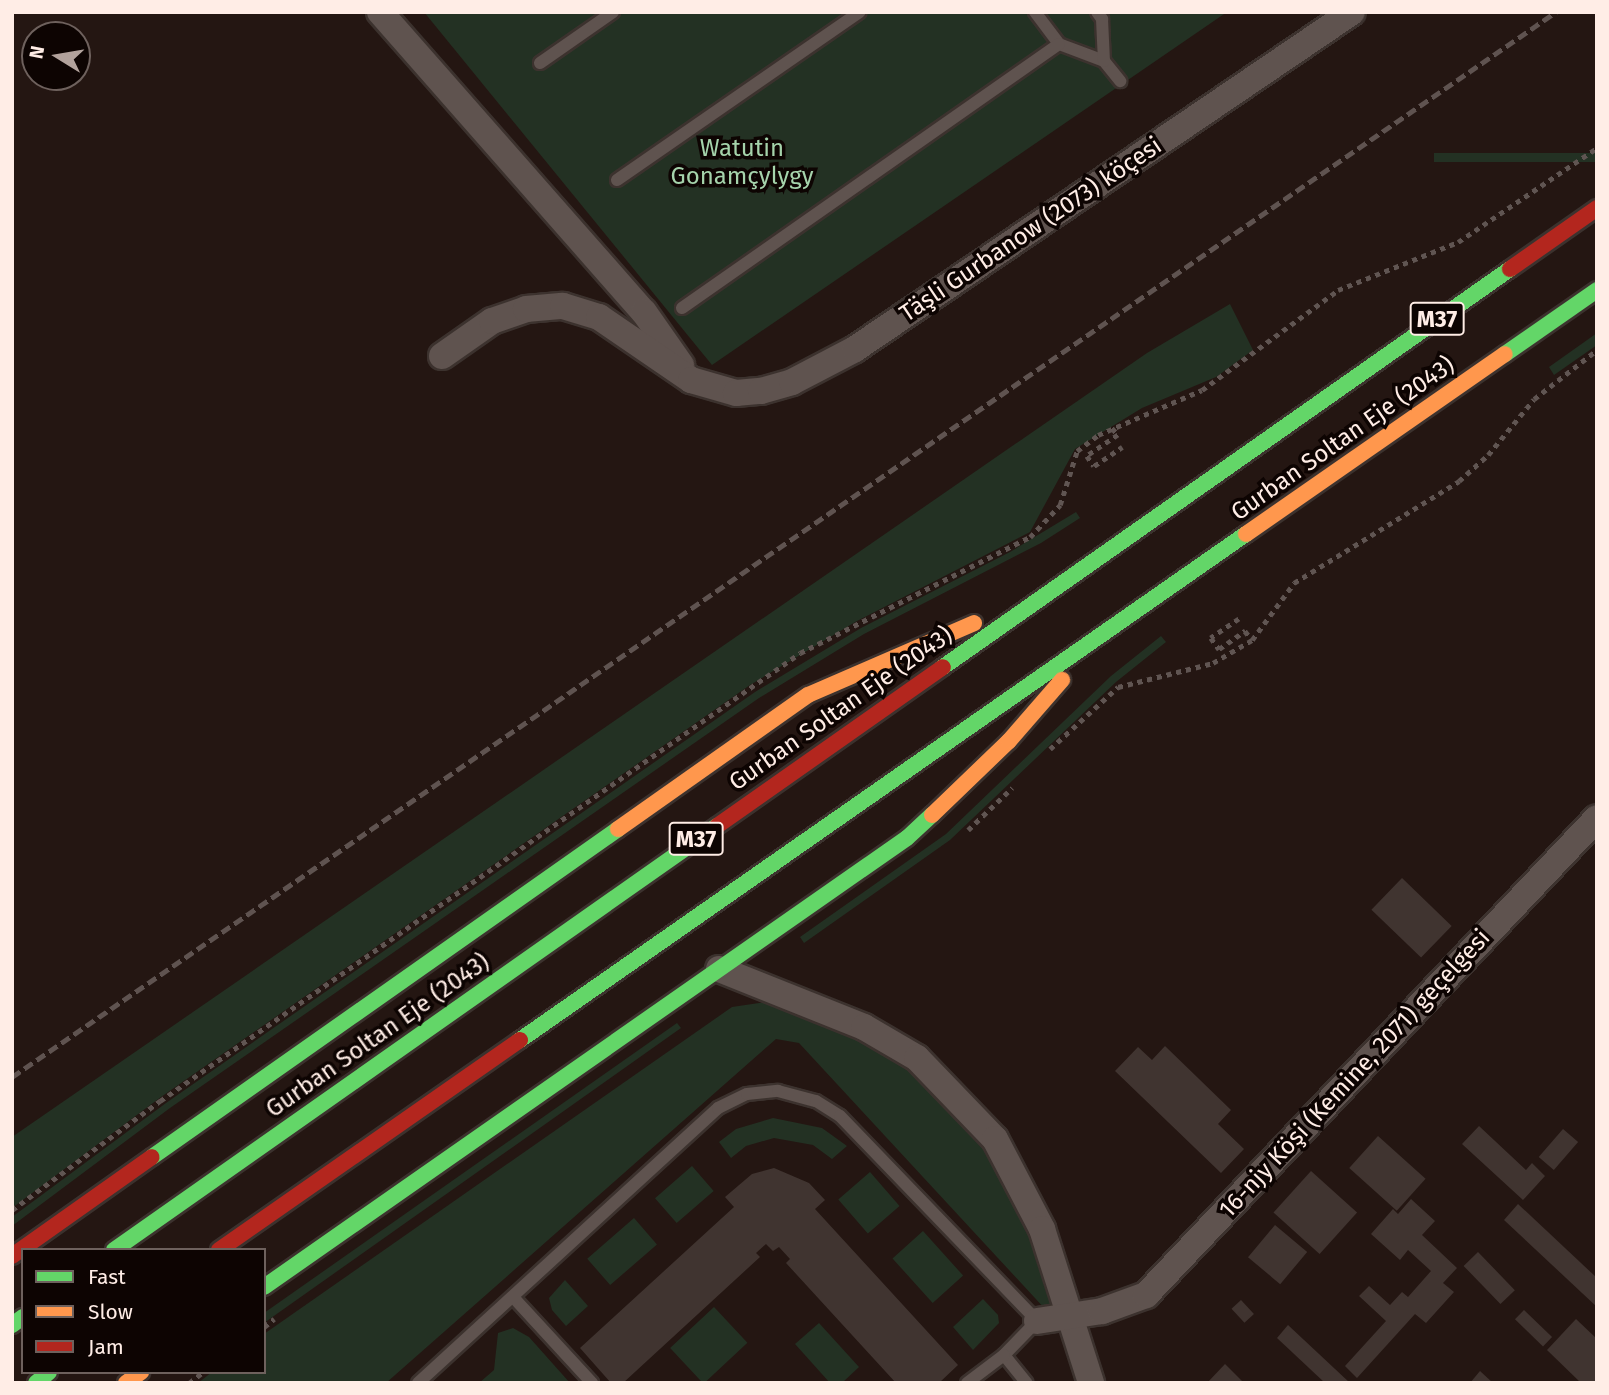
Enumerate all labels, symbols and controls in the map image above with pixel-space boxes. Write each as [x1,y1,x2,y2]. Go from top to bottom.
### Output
north arrow [21,21,91,91]
text: N [24,44,49,61]
street label: Täşli Gurbanow (2073) köçesi [895,131,1167,329]
park label: Watutin Gonamçylygy [671,135,813,191]
road number: M37 [1409,300,1465,338]
street label: Gurban Soltan Eje (2043) [1226,351,1460,527]
street label: Gurban Soltan Eje (2043) [724,621,958,797]
road number: M37 [668,820,724,859]
street label: 16-njy Köşi (Kemine, 2071) geçelgesi [1214,924,1496,1224]
street label: Gurban Soltan Eje (2043) [261,948,495,1124]
legend [21,1248,266,1374]
text: Fast [88,1264,126,1290]
text: Slow [88,1299,133,1325]
text: Jam [88,1334,124,1360]

